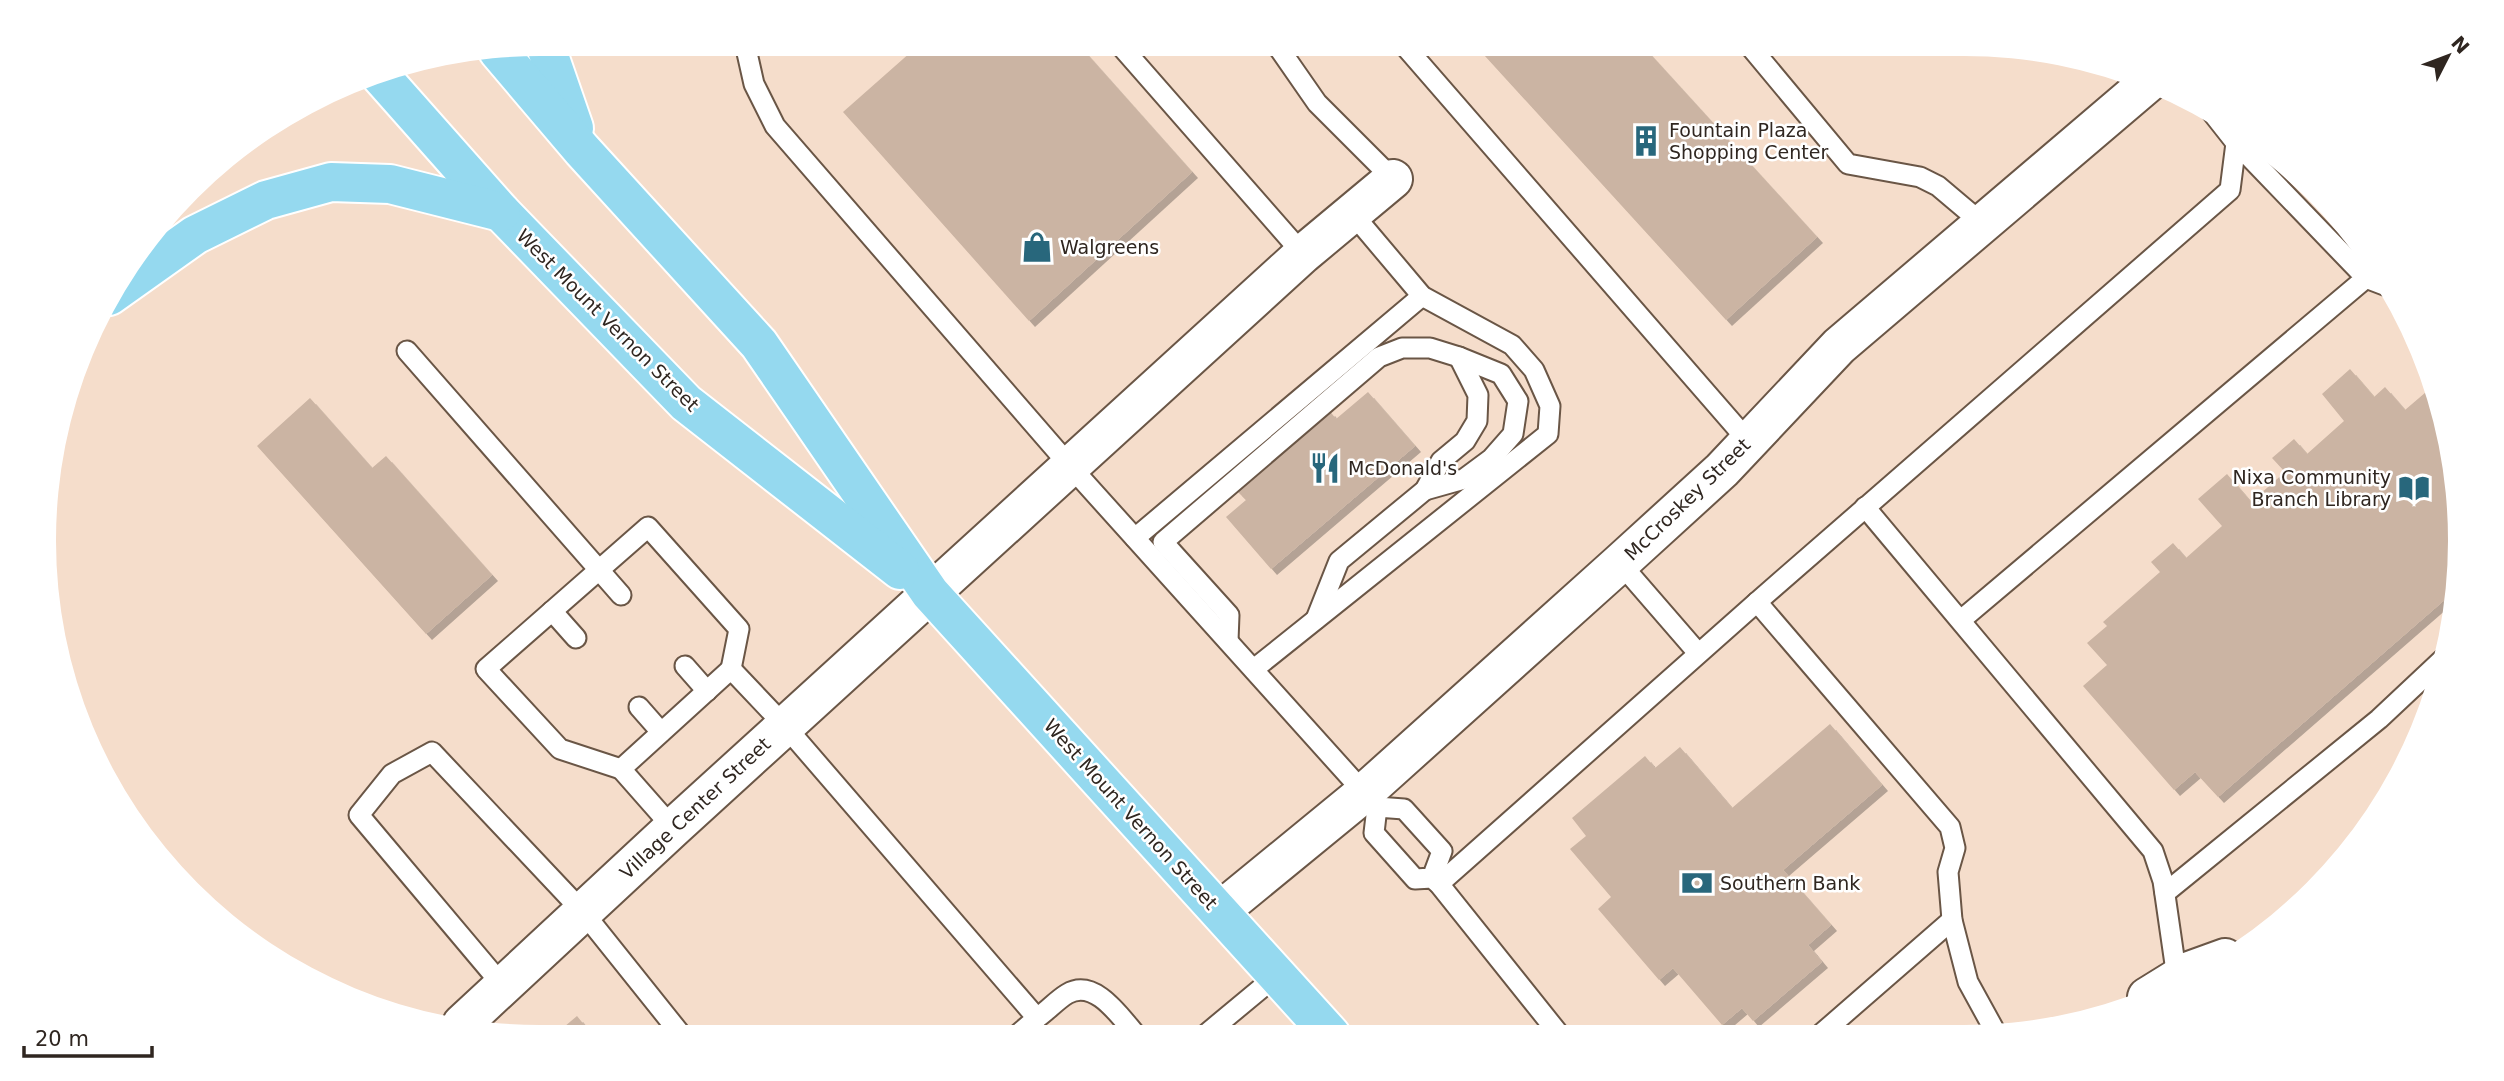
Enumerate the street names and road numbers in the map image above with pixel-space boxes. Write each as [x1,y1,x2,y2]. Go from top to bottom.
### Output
street label: West Mount Vernon Street [512,224,704,416]
street label: McCroskey Street [1620,433,1754,565]
street label: West Mount Vernon Street [1040,714,1222,914]
street label: Village Center Street [615,733,775,883]

